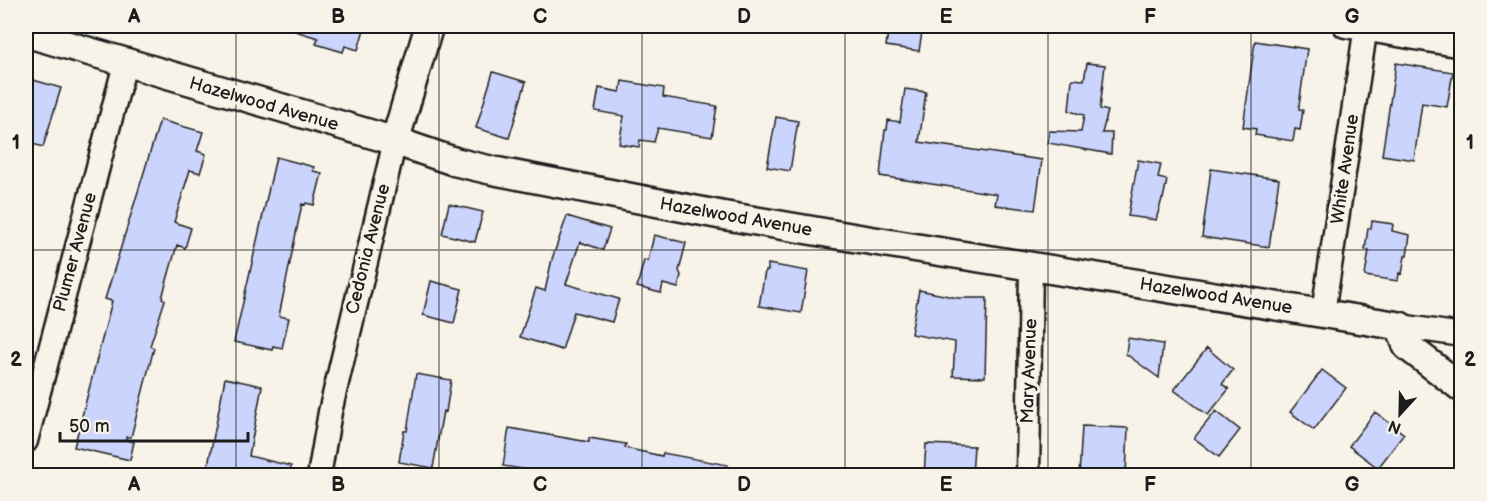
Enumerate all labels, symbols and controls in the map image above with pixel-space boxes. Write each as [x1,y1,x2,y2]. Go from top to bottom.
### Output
text: A [127,5,141,29]
text: B [331,5,345,29]
text: C [533,5,547,29]
text: D [737,5,751,29]
text: E [940,5,953,29]
text: F [1144,5,1156,29]
text: G [1345,5,1360,29]
street label: Hazelwood Avenue [187,73,341,135]
street label: White Avenue [1327,112,1363,225]
text: 1 [12,131,20,155]
text: 1 [1466,131,1474,155]
street label: Cedonia Avenue [342,181,394,316]
street label: Plumer Avenue [49,190,101,314]
street label: Hazelwood Avenue [658,193,814,241]
street label: Hazelwood Avenue [1138,274,1294,318]
street label: Mary Avenue [1017,318,1041,424]
text: 2 [10,348,22,372]
text: 2 [1464,348,1476,372]
north arrow [1370,384,1430,444]
scale bar [60,405,248,443]
text: N [1386,415,1404,438]
text: 50 m [69,416,110,437]
text: A [127,473,141,497]
text: B [331,473,345,497]
text: C [533,473,547,497]
text: D [737,473,751,497]
text: E [940,473,953,497]
text: F [1144,473,1156,497]
text: G [1345,473,1360,497]

